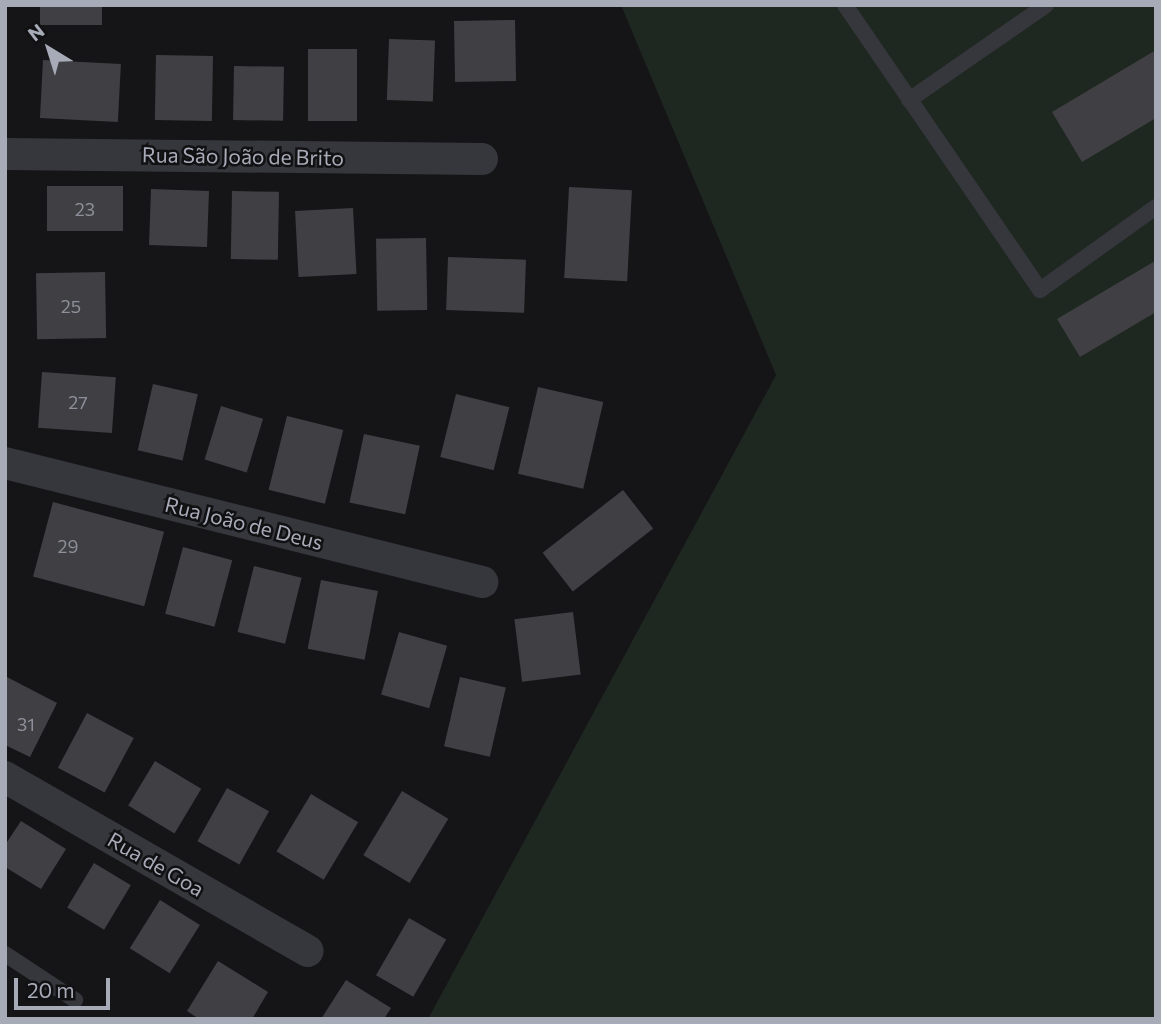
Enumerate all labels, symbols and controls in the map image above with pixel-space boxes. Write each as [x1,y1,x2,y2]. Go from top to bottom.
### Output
north arrow [14,14,84,84]
text: N [23,19,48,46]
street label: Rua São João de Brito [142,142,344,170]
house number: 23 [75,198,95,220]
house number: 25 [61,295,81,317]
house number: 27 [68,391,88,413]
street label: Rua João de Deus [162,491,326,555]
house number: 29 [58,535,78,557]
house number: 31 [17,713,35,735]
street label: Rua de Goa [103,826,209,902]
scale bar [18,964,114,1008]
text: 20 m [27,977,75,1002]

